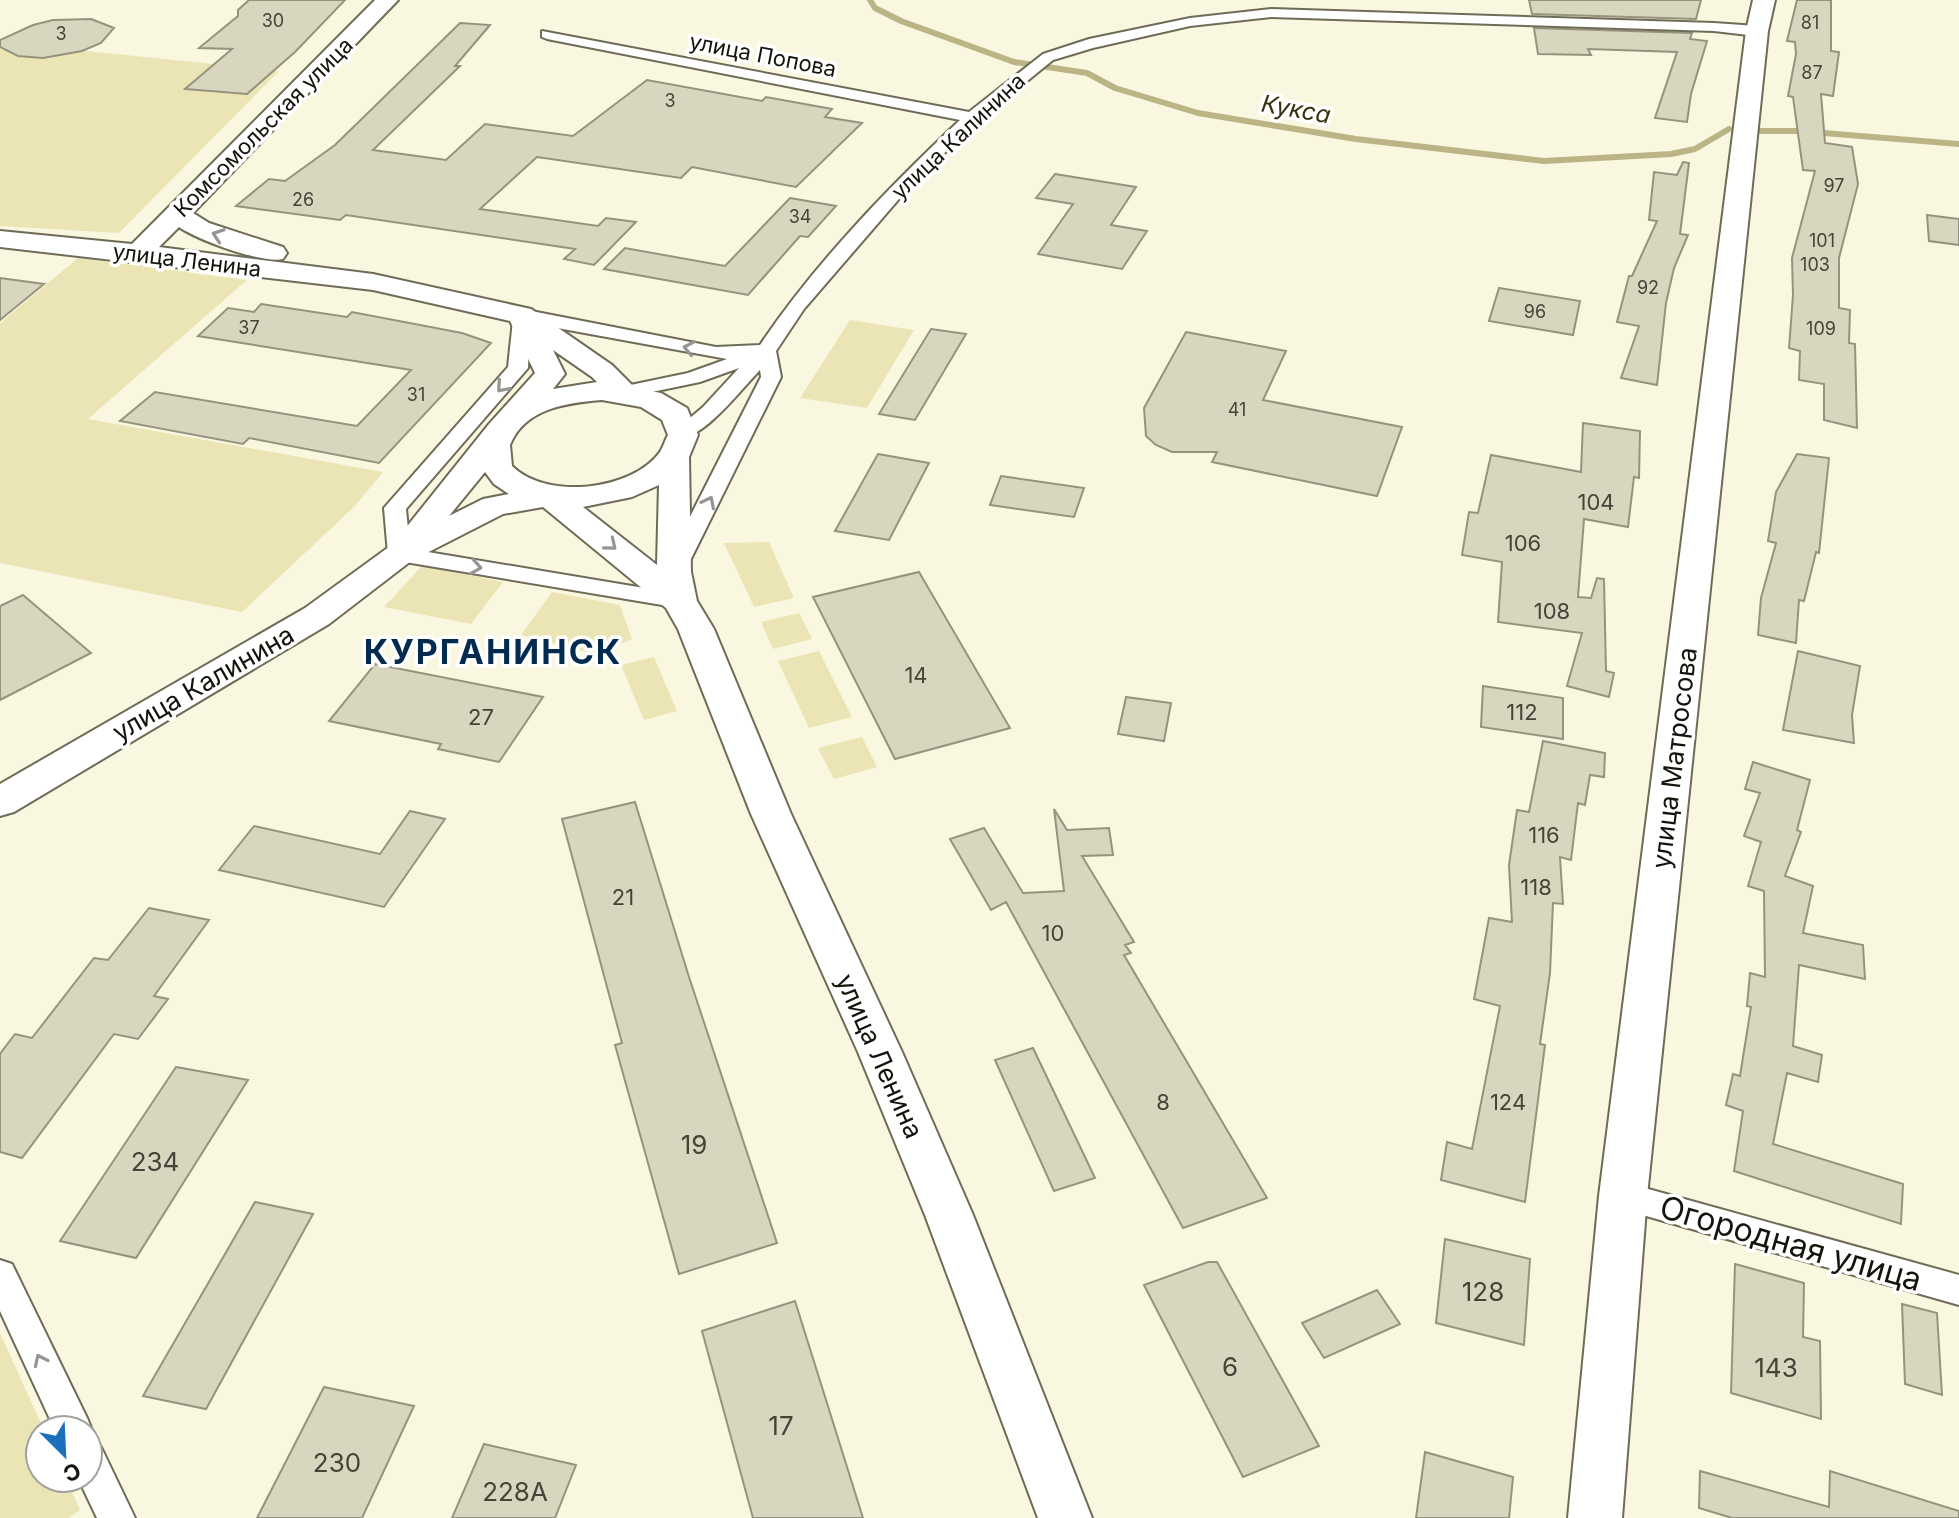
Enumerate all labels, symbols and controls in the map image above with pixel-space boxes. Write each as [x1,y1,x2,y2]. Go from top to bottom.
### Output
house number: 30 [262,10,284,31]
house number: 81 [1801,12,1819,33]
house number: 3 [55,23,67,44]
street label: улица Попова [687,28,839,82]
street label: Комсомольская улица [168,32,358,222]
house number: 87 [1801,62,1823,83]
street label: улица Калинина [886,68,1030,204]
water label: Кукса [1259,89,1333,129]
house number: 3 [664,90,676,111]
house number: 97 [1824,175,1845,196]
house number: 26 [292,189,314,210]
house number: 34 [789,206,811,227]
one-way arrow [212,229,226,245]
house number: 101 [1809,230,1835,251]
street label: улица Ленина [111,238,263,282]
house number: 103 [1800,254,1830,275]
house number: 92 [1637,277,1659,298]
house number: 96 [1524,301,1546,322]
house number: 37 [238,317,260,338]
house number: 109 [1806,318,1836,339]
one-way arrow [683,340,696,357]
one-way arrow [497,377,511,392]
house number: 31 [407,384,425,405]
house number: 41 [1228,399,1246,420]
house number: 104 [1577,489,1615,515]
one-way arrow [699,495,715,510]
house number: 106 [1505,530,1541,556]
one-way arrow [602,535,616,550]
one-way arrow [469,558,483,575]
house number: 108 [1534,598,1570,624]
street label: улица Калинина [107,618,299,748]
district label: КУРГАНИНСК [364,631,622,672]
street label: улица Матросова [1645,645,1703,871]
house number: 14 [904,662,928,688]
house number: 112 [1506,699,1538,725]
house number: 27 [468,704,494,730]
house number: 116 [1528,822,1560,848]
house number: 118 [1520,874,1552,900]
house number: 21 [612,884,634,910]
house number: 10 [1042,920,1064,946]
street label: улица Ленина [830,969,930,1143]
house number: 8 [1156,1089,1170,1115]
house number: 124 [1490,1089,1526,1115]
house number: 19 [681,1129,707,1160]
house number: 234 [131,1146,179,1177]
street label: Огородная улица [1656,1187,1926,1299]
house number: 128 [1462,1276,1504,1307]
house number: 6 [1222,1351,1238,1382]
house number: 143 [1754,1352,1798,1383]
one-way arrow [34,1353,50,1368]
house number: 17 [768,1410,794,1441]
north arrow [24,1414,104,1494]
house number: 230 [313,1447,361,1478]
text: С [59,1457,85,1487]
house number: 228А [482,1476,548,1507]

